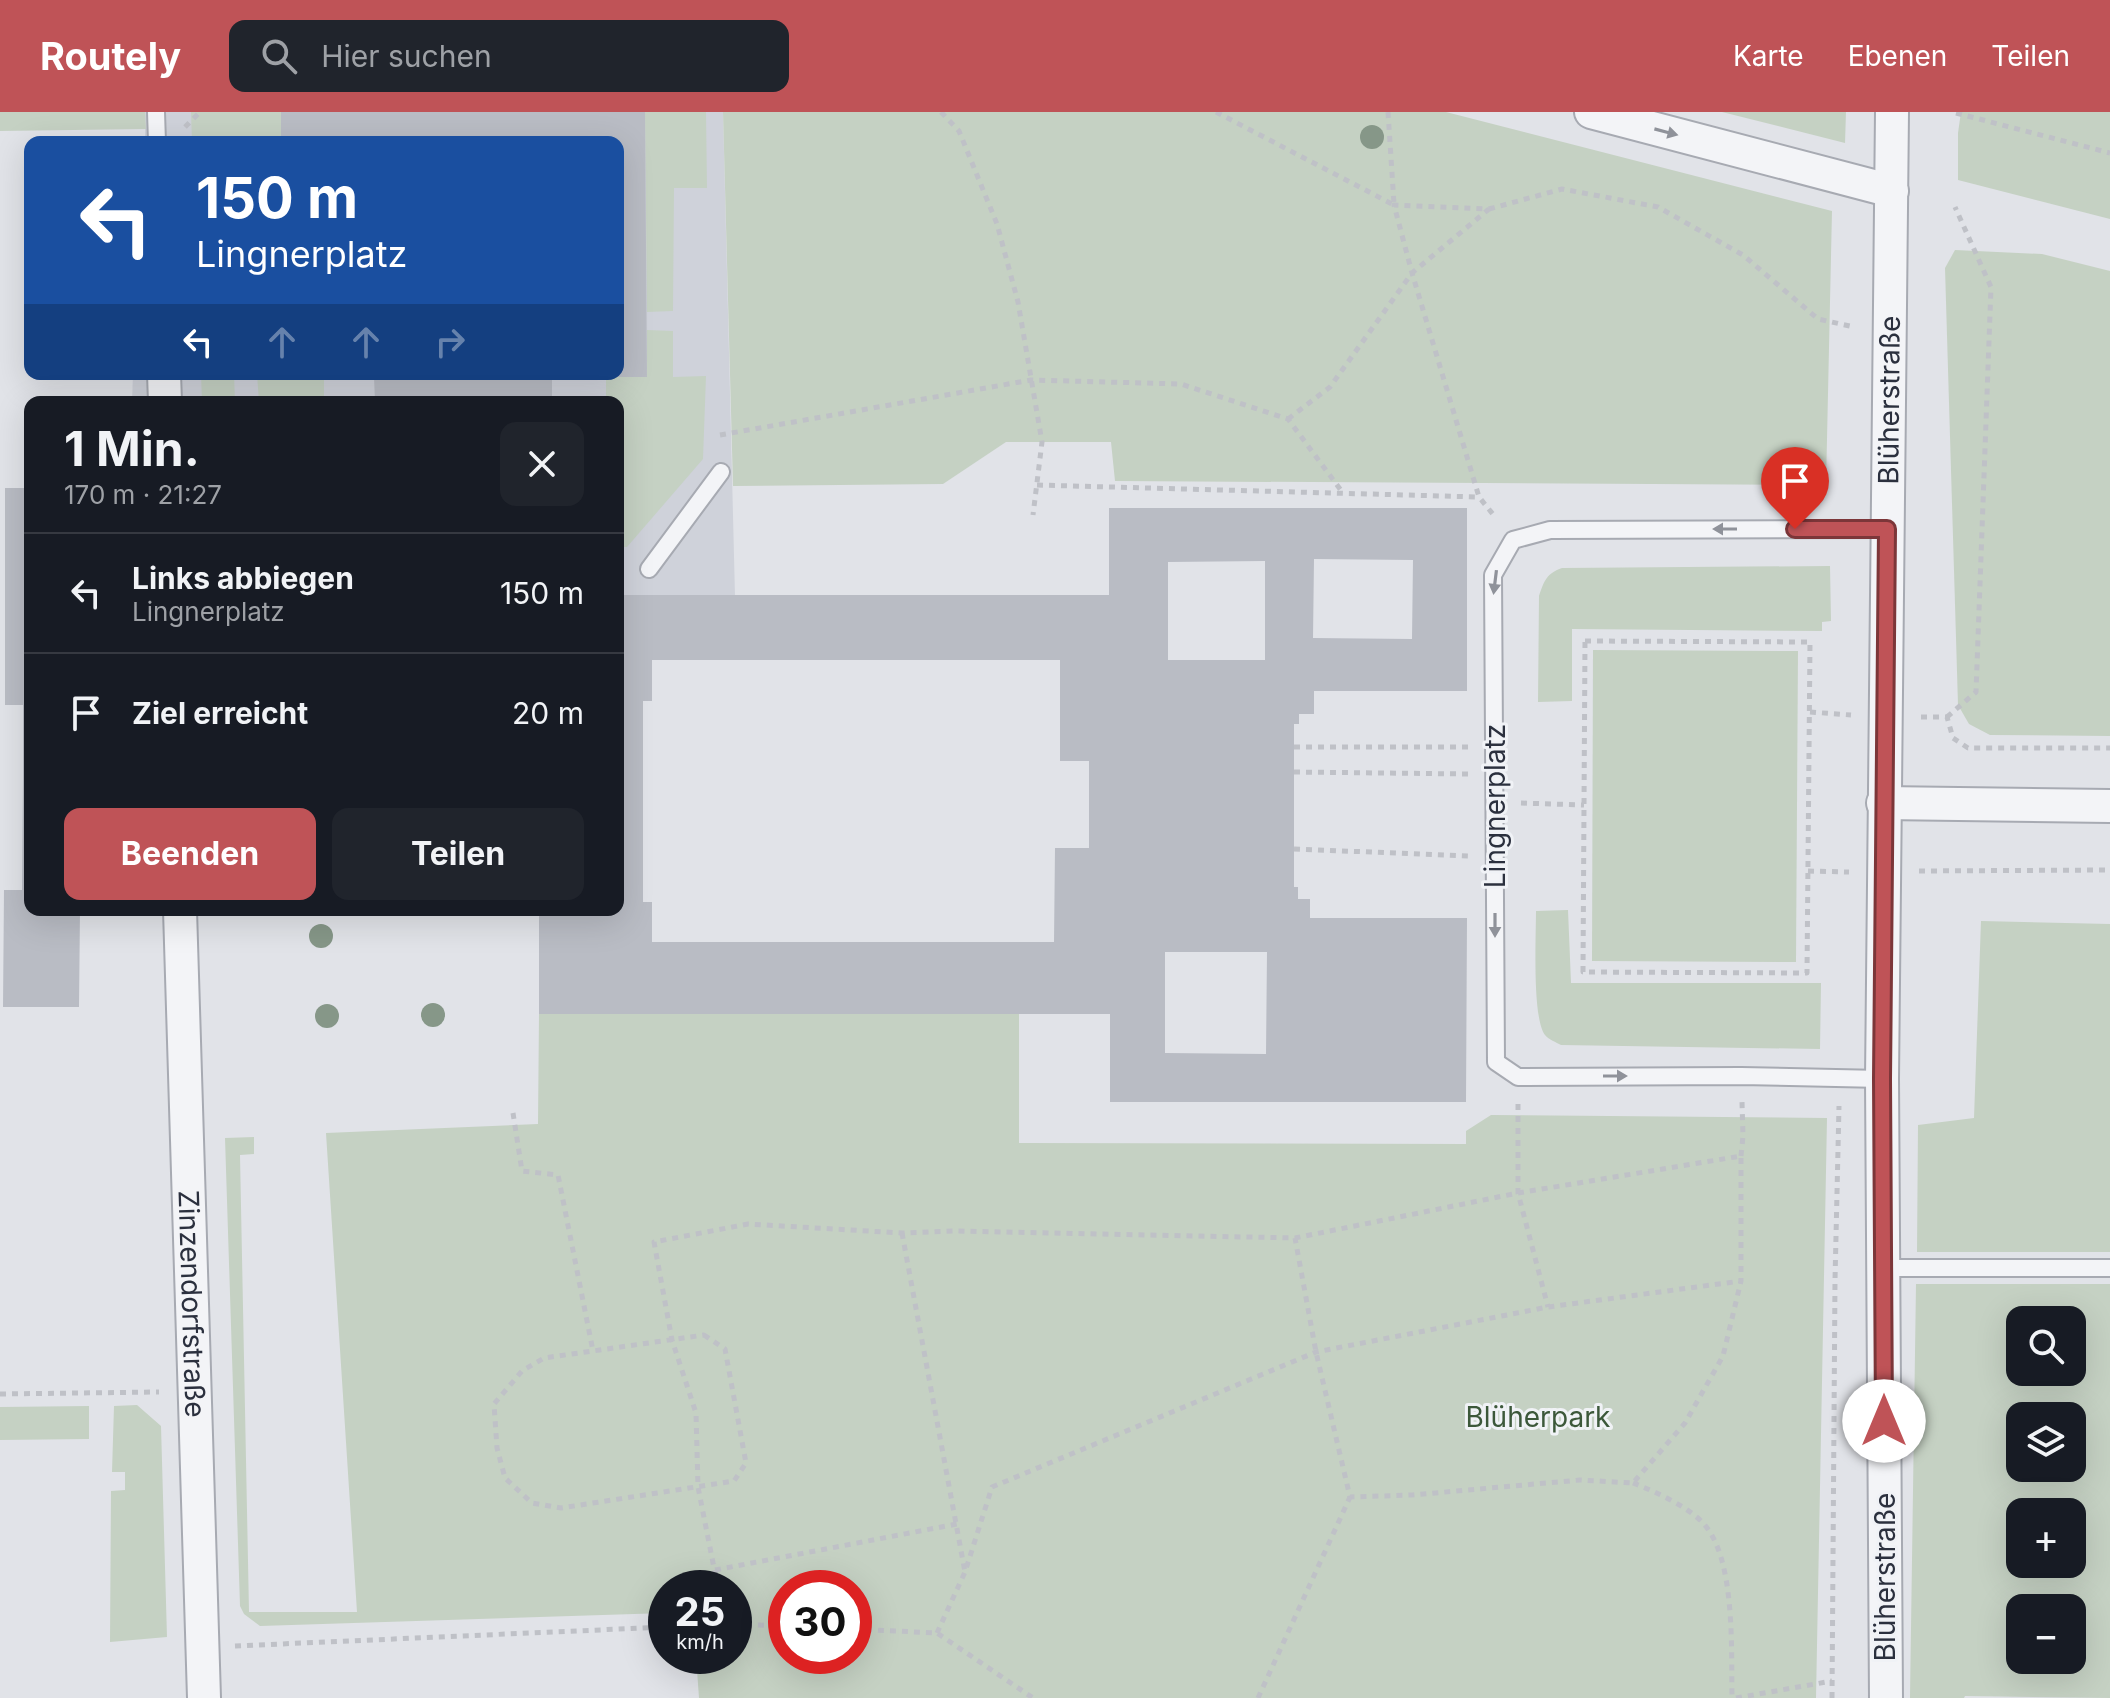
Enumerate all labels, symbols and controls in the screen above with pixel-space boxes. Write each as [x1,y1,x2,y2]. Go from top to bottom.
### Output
search box [229,20,789,92]
text: Routely [40,33,181,79]
icon: search [257,34,301,78]
text: Hier suchen [321,38,492,74]
text: Karte [1733,39,1804,73]
text: Ebenen [1848,39,1947,73]
text: Teilen [1991,39,2070,73]
one-way arrow [1654,126,1679,138]
text: 150 m [196,164,358,232]
icon: left [64,168,168,272]
text: Lingnerplatz [196,232,407,276]
street label: Blüherstraße [1871,315,1907,485]
icon: left [176,320,220,364]
icon: ahead [260,320,304,364]
icon: ahead [344,320,388,364]
icon: right [428,320,472,364]
text: 1 Min. [64,419,200,478]
button: close [500,422,584,506]
pin [1761,447,1829,529]
icon: arrive [1773,459,1817,503]
text: 170 m · 21:27 [64,479,222,510]
one-way arrow [1712,523,1737,536]
text: Links abbiegen [132,560,354,596]
one-way arrow [1489,569,1502,594]
icon: left [64,571,108,615]
text: 150 m [500,575,584,611]
text: Lingnerplatz [132,596,285,627]
icon: arrive [64,691,108,735]
text: Ziel erreicht [132,695,308,731]
text: 20 m [512,695,584,731]
street label: Lingnerplatz [1478,724,1512,888]
button: Beenden [64,808,316,900]
button: Teilen [332,808,584,900]
one-way arrow [1489,913,1502,938]
one-way arrow [1603,1070,1628,1082]
street label: Zinzendorfstraße [172,1190,212,1418]
map controls [2006,1306,2086,1674]
button: search [2006,1306,2086,1386]
position arrow [1842,1379,1926,1463]
park label: Blüherpark [1465,1400,1611,1434]
button: layers [2006,1402,2086,1482]
street label: Blüherstraße [1868,1493,1902,1661]
button: + [2006,1498,2086,1578]
speed limit sign: 30 [768,1570,872,1674]
text: 25 [675,1587,725,1636]
button: − [2006,1594,2086,1674]
text: km/h [676,1630,724,1654]

